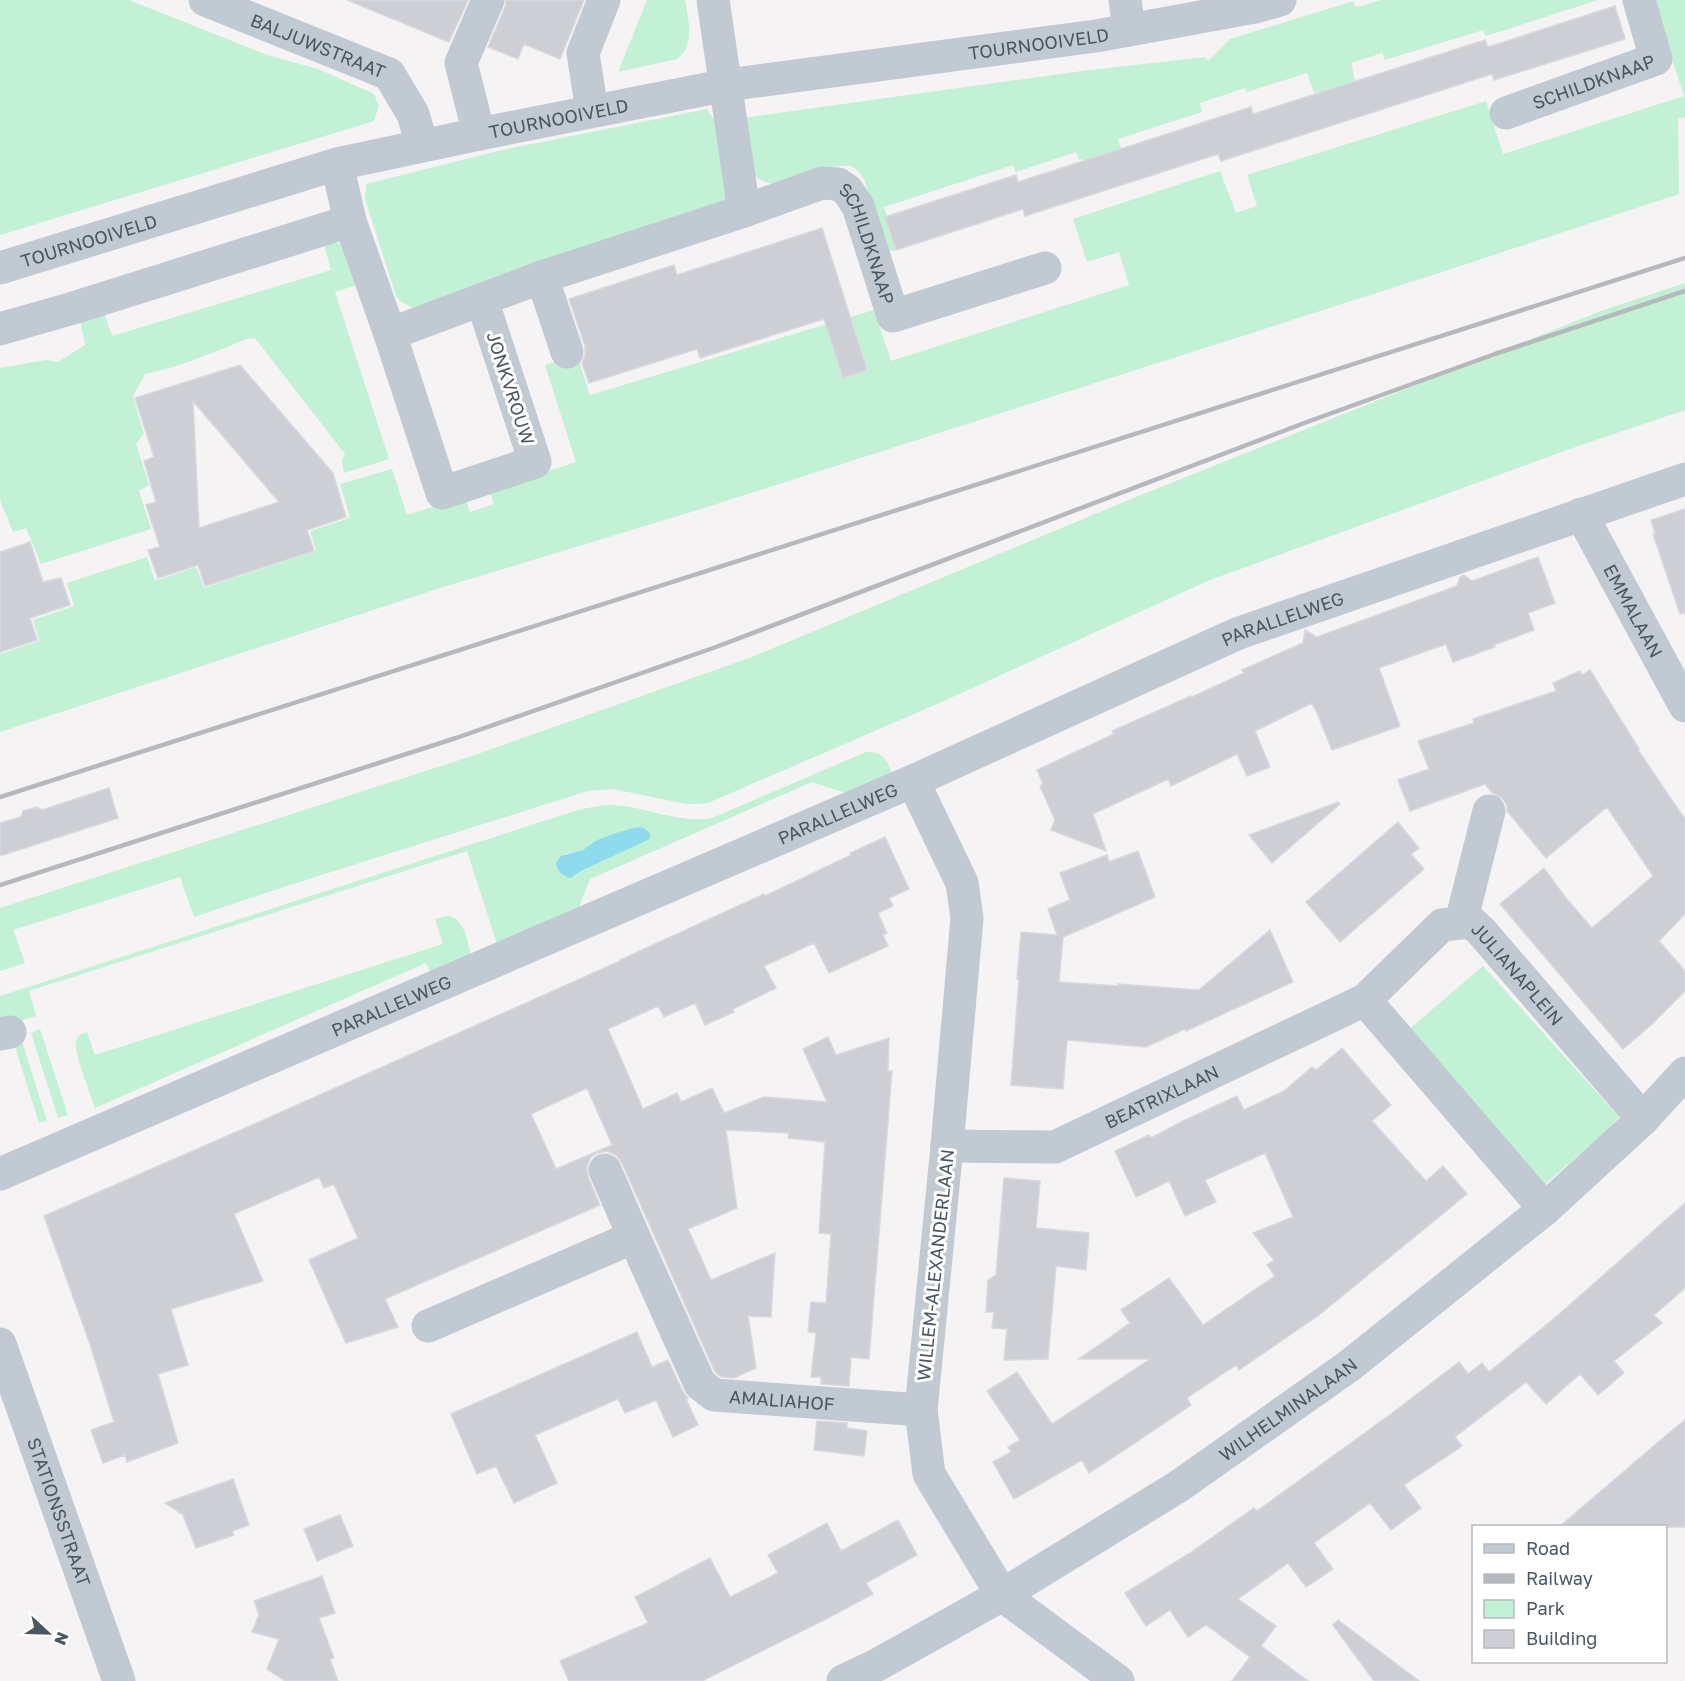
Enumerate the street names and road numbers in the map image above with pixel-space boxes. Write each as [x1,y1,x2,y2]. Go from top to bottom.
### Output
street label: BALJUWSTRAAT [248,9,389,82]
street label: TOURNOOIVELD [967,23,1111,64]
street label: SCHILDKNAAP [1529,49,1658,114]
street label: TOURNOOIVELD [487,94,630,143]
street label: SCHILDKNAAP [835,177,900,307]
street label: TOURNOOIVELD [18,209,160,272]
street label: JONKVROUW [482,329,540,447]
street label: EMMALAAN [1599,560,1668,661]
street label: PARALLELWEG [1218,587,1347,651]
street label: PARALLELWEG [774,778,901,849]
street label: JULIANAPLEIN [1467,917,1568,1030]
street label: PARALLELWEG [328,970,455,1041]
street label: BEATRIXLAAN [1101,1060,1222,1133]
street label: WILLEM-ALEXANDERLAAN [912,1148,958,1382]
street label: WILHELMINALAAN [1215,1353,1362,1465]
street label: AMALIAHOF [729,1385,835,1415]
street label: STATIONSSTRAAT [23,1435,96,1589]

